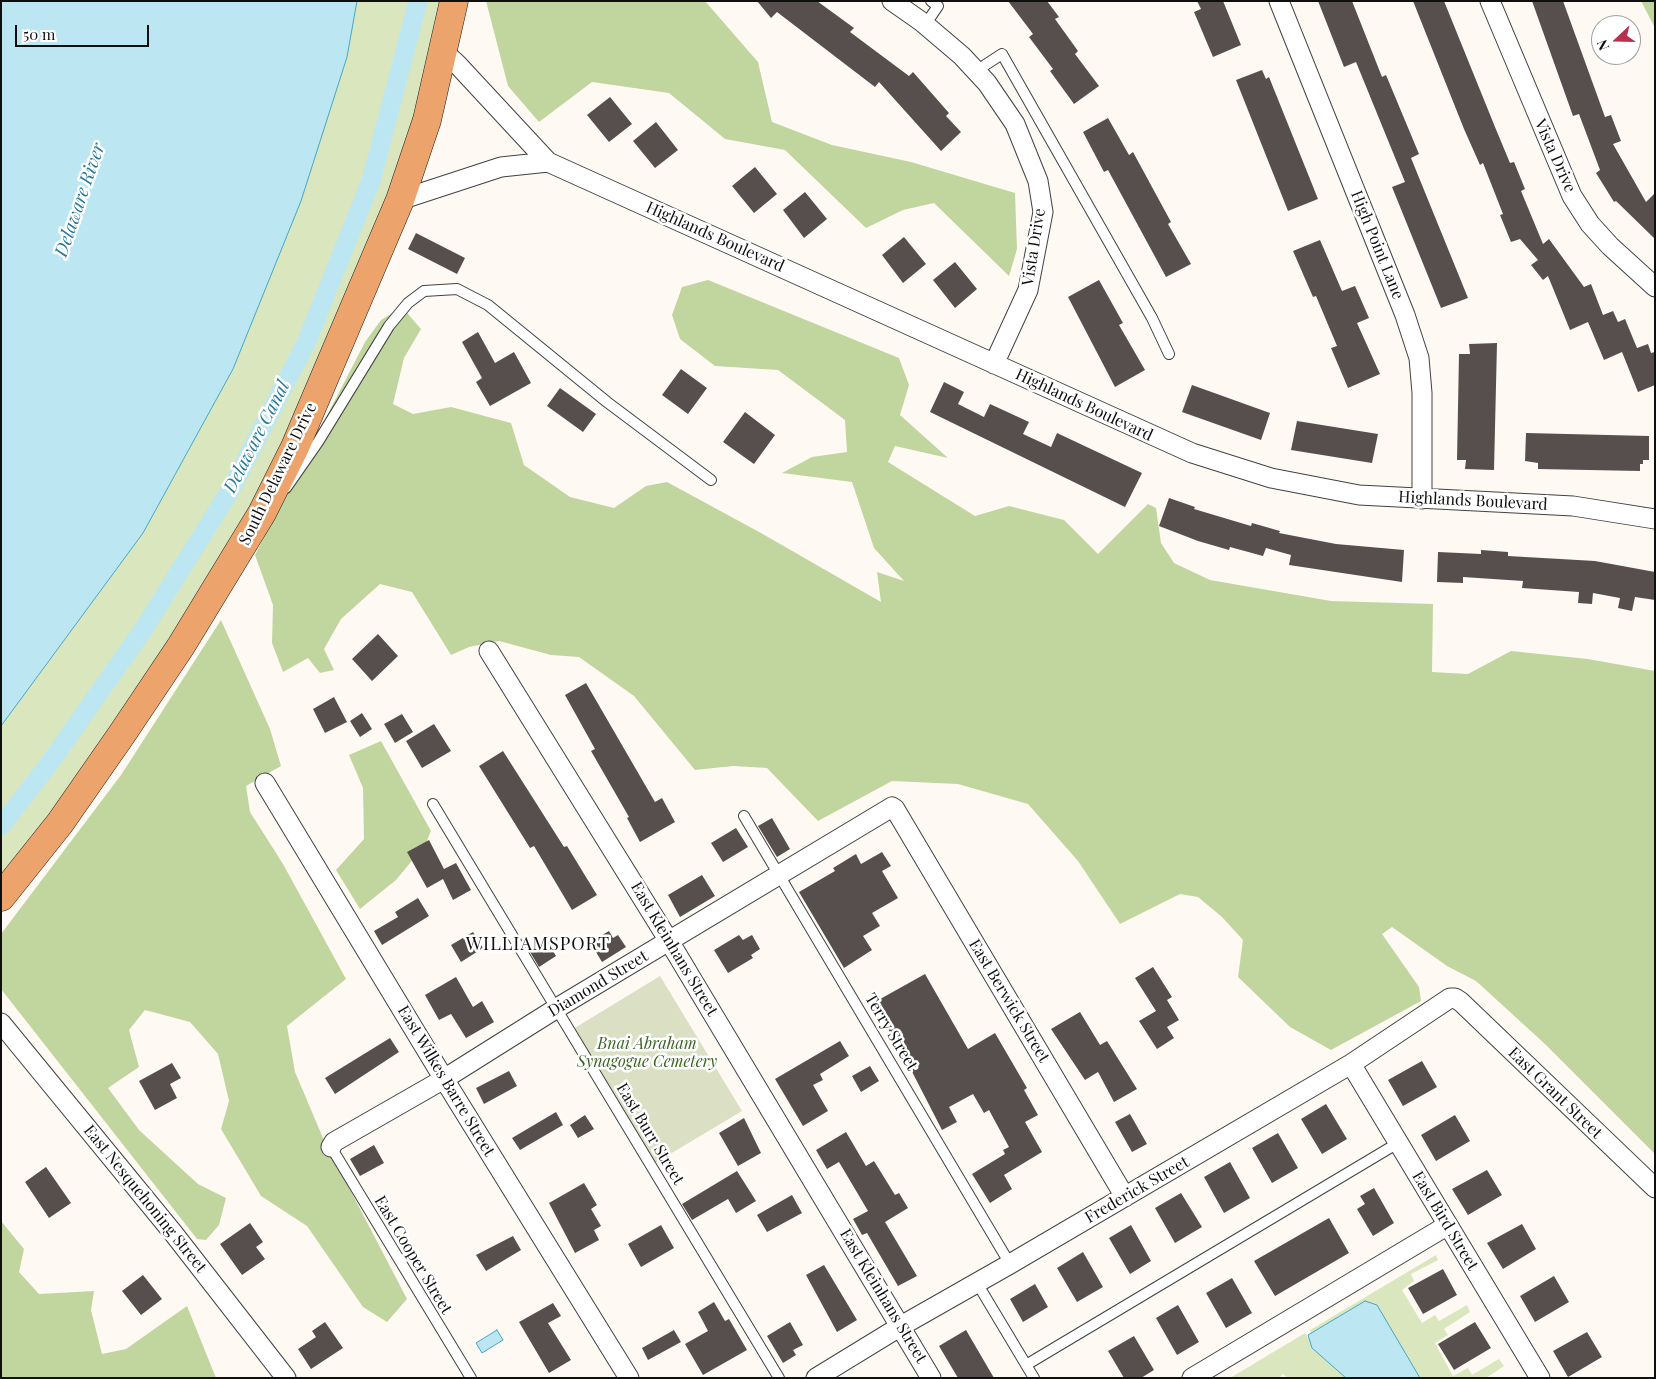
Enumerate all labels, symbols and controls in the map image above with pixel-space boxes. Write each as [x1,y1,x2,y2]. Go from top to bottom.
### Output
scale bar [18,15,151,47]
north arrow [1591,15,1641,65]
text: 50 m [23,24,55,44]
text: N [1592,37,1613,53]
street label: Vista Drive [1530,116,1580,196]
water label: Delaware River [50,140,110,260]
street label: High Point Lane [1346,188,1408,302]
street label: Highlands Boulevard [643,198,787,276]
street label: Vista Drive [1018,207,1050,287]
street label: Highlands Boulevard [1012,365,1156,445]
water label: Delaware Canal [219,377,295,497]
street label: South Delaware Drive [235,400,321,548]
street label: Highlands Boulevard [1398,488,1548,514]
street label: East Kleinhans Street [626,879,722,1019]
district label: WILLIAMSPORT [464,933,612,955]
street label: East Berwick Street [965,936,1053,1066]
street label: Diamond Street [545,947,651,1021]
street label: Terry Street [860,990,922,1074]
street label: East Wilkes Barre Street [393,1002,499,1160]
park label: Bnai Abraham Synagogue Cemetery [577,1034,717,1072]
street label: East Grant Street [1504,1043,1606,1143]
street label: East Burr Street [612,1080,688,1188]
street label: East Nesquehoning Street [80,1121,210,1277]
street label: Frederick Street [1082,1153,1192,1227]
street label: East Bird Street [1408,1168,1482,1274]
street label: East Cooper Street [370,1192,456,1318]
street label: East Kleinhans Street [835,1226,931,1366]

